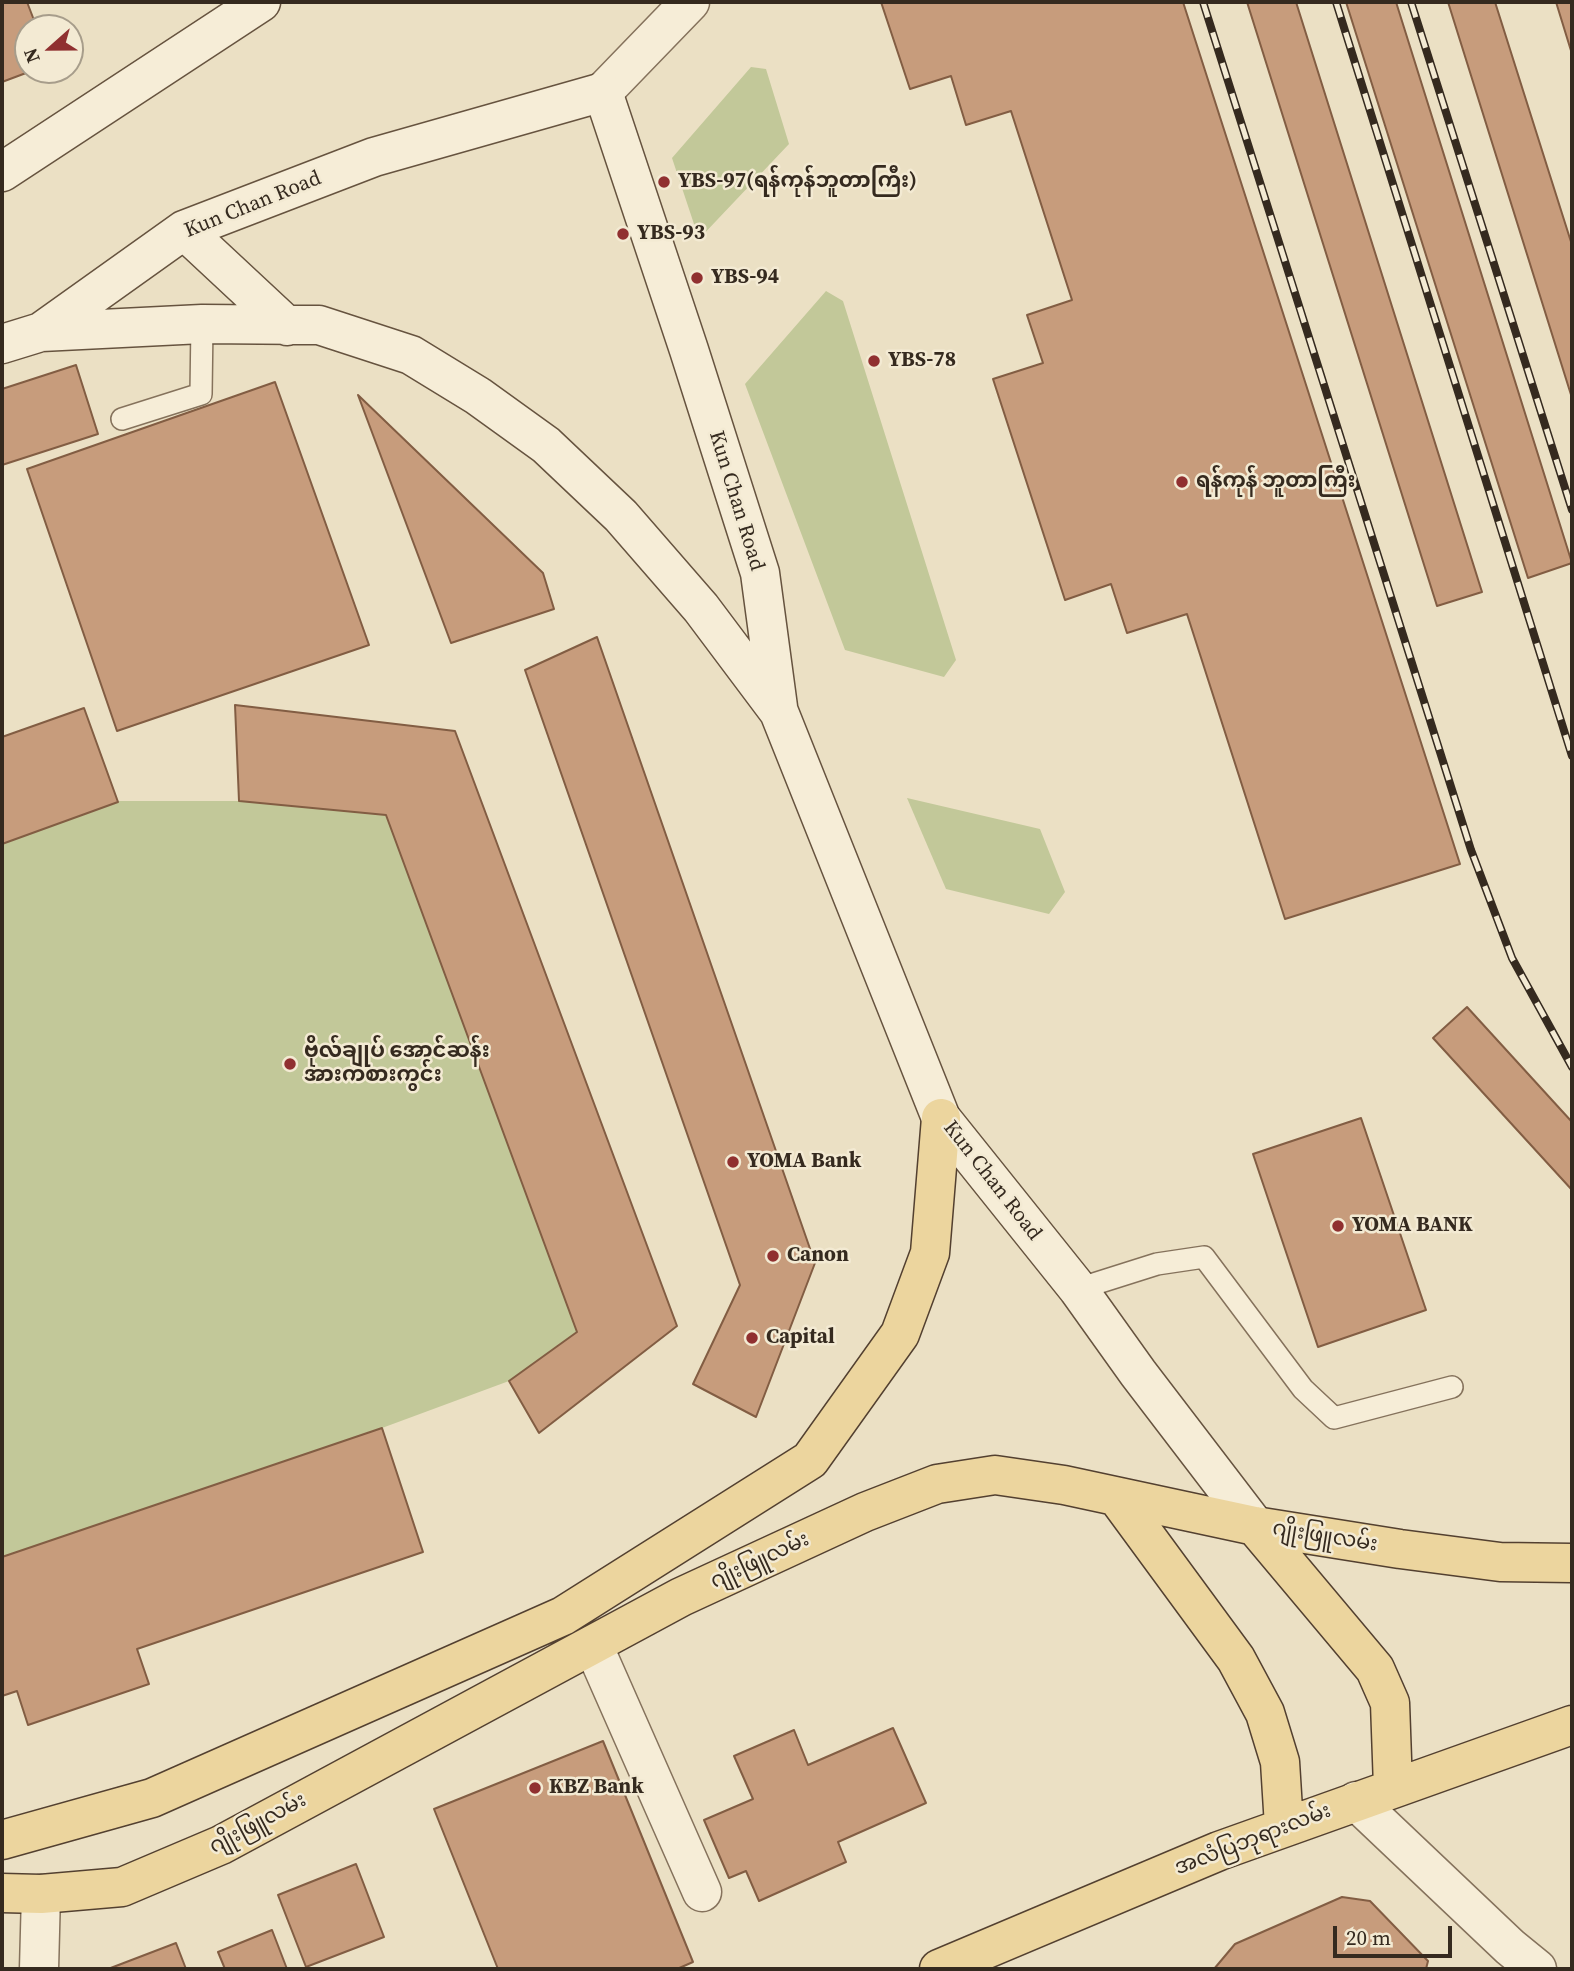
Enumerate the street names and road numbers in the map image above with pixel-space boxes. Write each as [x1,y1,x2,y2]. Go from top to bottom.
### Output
street label: Kun Chan Road [181,166,325,244]
street label: Kun Chan Road [703,428,769,574]
street label: Kun Chan Road [937,1116,1047,1246]
street label: ဂျိုးဖြူလမ်း [1271,1516,1379,1558]
street label: ဂျိုးဖြူလမ်း [707,1527,813,1595]
street label: ဂျိုးဖြူလမ်း [205,1788,311,1860]
street label: အလံပြဘုရားလမ်း [1171,1799,1335,1881]

